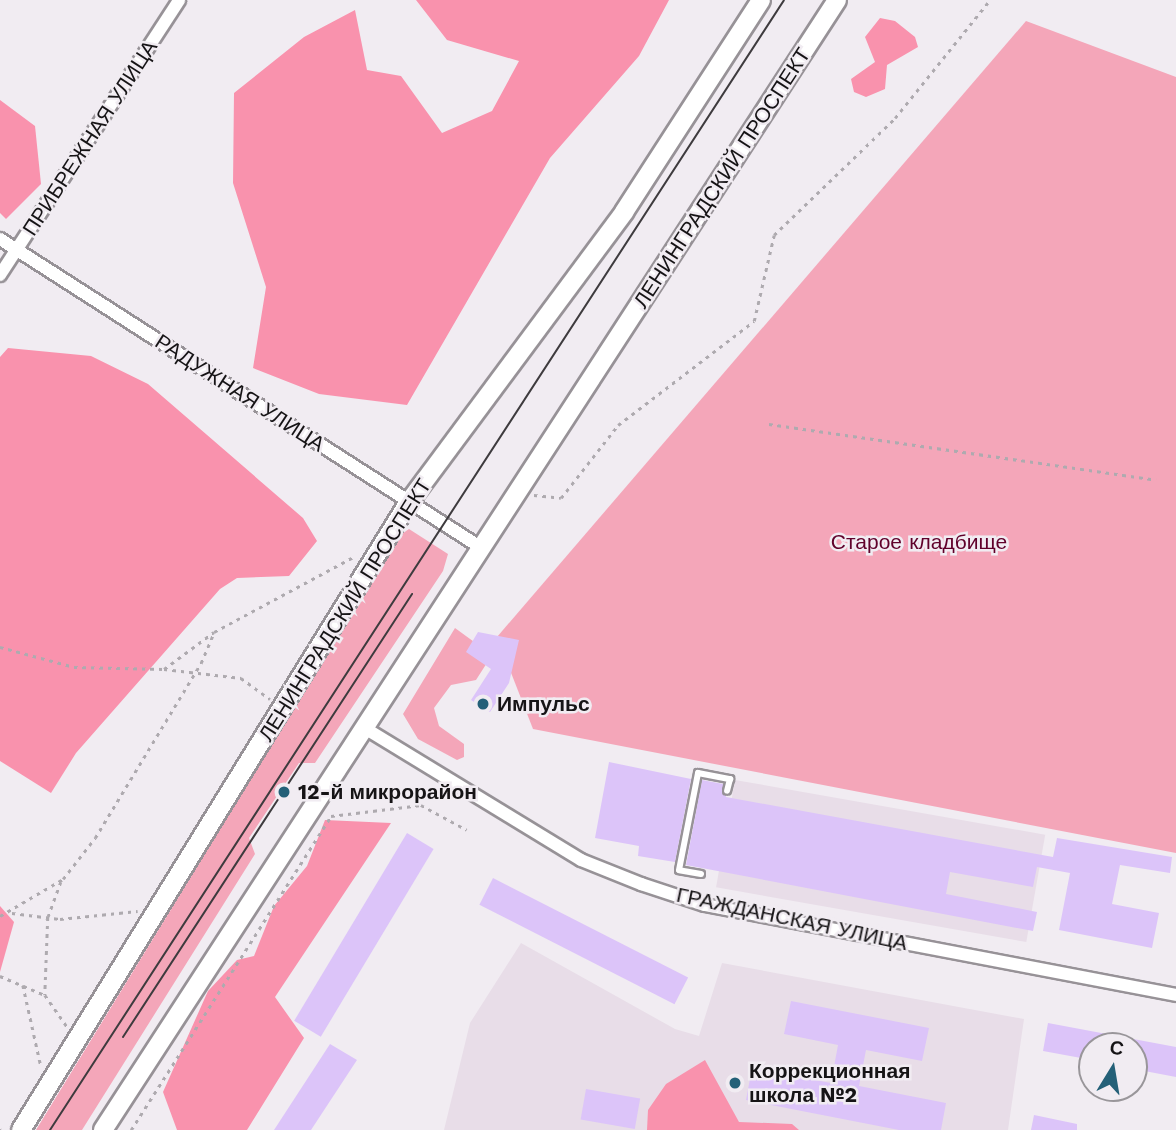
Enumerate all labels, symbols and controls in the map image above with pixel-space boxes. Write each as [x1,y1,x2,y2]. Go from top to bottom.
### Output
street label: ПРИБРЕЖНАЯ УЛИЦА [17,36,163,240]
street label: ЛЕНИНГРАДСКИЙ ПРОСПЕКТ [628,43,816,313]
street label: РАДУЖНАЯ УЛИЦА [151,329,329,457]
street label: ЛЕНИНГРАДСКИЙ ПРОСПЕКТ [253,474,437,746]
park label: Старое кладбище [831,529,1007,555]
place label: Импульс [497,691,590,717]
marker: Импульс [475,696,491,712]
place label: 12-й микрорайон [298,779,477,805]
marker: 12-й микрорайон [276,784,292,800]
street label: ГРАЖДАНСКАЯ УЛИЦА [674,882,910,956]
north arrow [1078,1032,1148,1102]
text: С [1108,1035,1126,1060]
place label: Коррекционная школа №2 [749,1058,910,1108]
marker: Коррекционная школа №2 [727,1075,743,1091]

